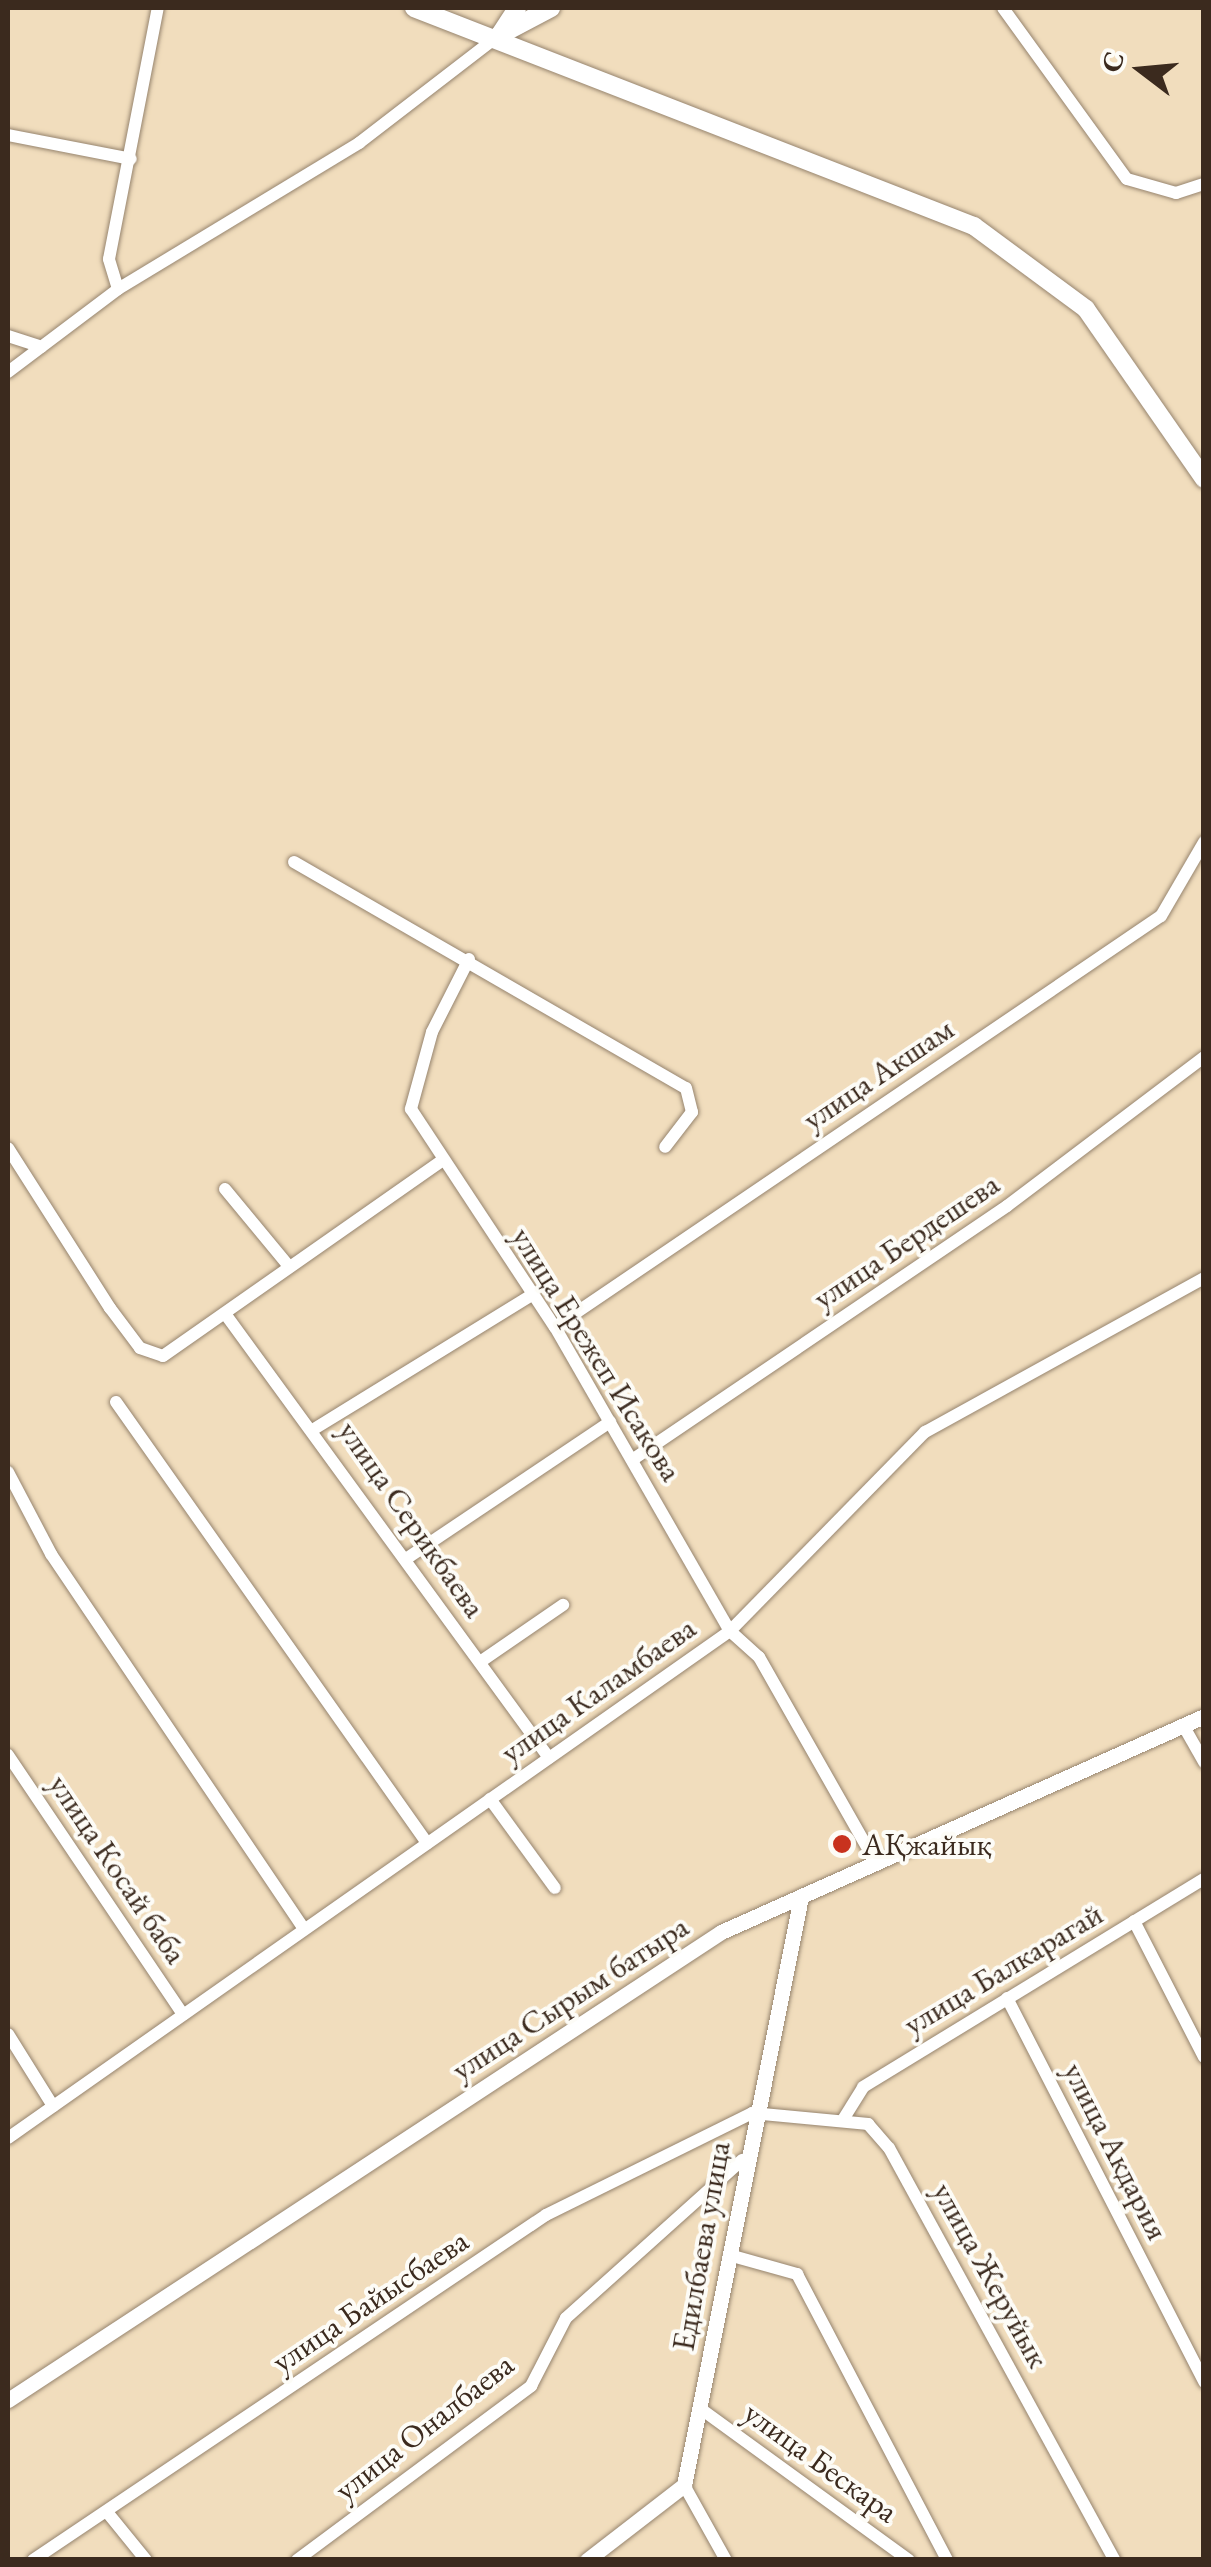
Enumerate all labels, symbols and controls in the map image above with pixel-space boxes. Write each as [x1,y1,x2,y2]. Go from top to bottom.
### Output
north arrow [1091,20,1191,120]
text: С [1092,47,1132,76]
street label: улица Акшам [795,1010,961,1138]
street label: улица Бердешева [806,1165,1006,1317]
street label: улица Ережеп Исакова [503,1220,691,1488]
street label: улица Серикбаева [330,1413,494,1625]
street label: улица Каламбаева [493,1609,703,1771]
street label: улица Косай баба [41,1767,195,1971]
place label: АҚжайық [862,1825,992,1863]
marker: АҚжайық [831,1833,853,1855]
street label: улица Балкарагай [897,1895,1109,2043]
street label: улица Сырым батыра [444,1907,696,2089]
street label: улица Акдария [1055,2056,1177,2246]
street label: Едилбаева улица [664,2138,738,2354]
street label: улица Жеруйык [924,2176,1058,2374]
street label: улица Байысбаева [265,2221,475,2381]
street label: улица Оналбаева [327,2345,521,2509]
street label: улица Бескара [737,2393,905,2531]

